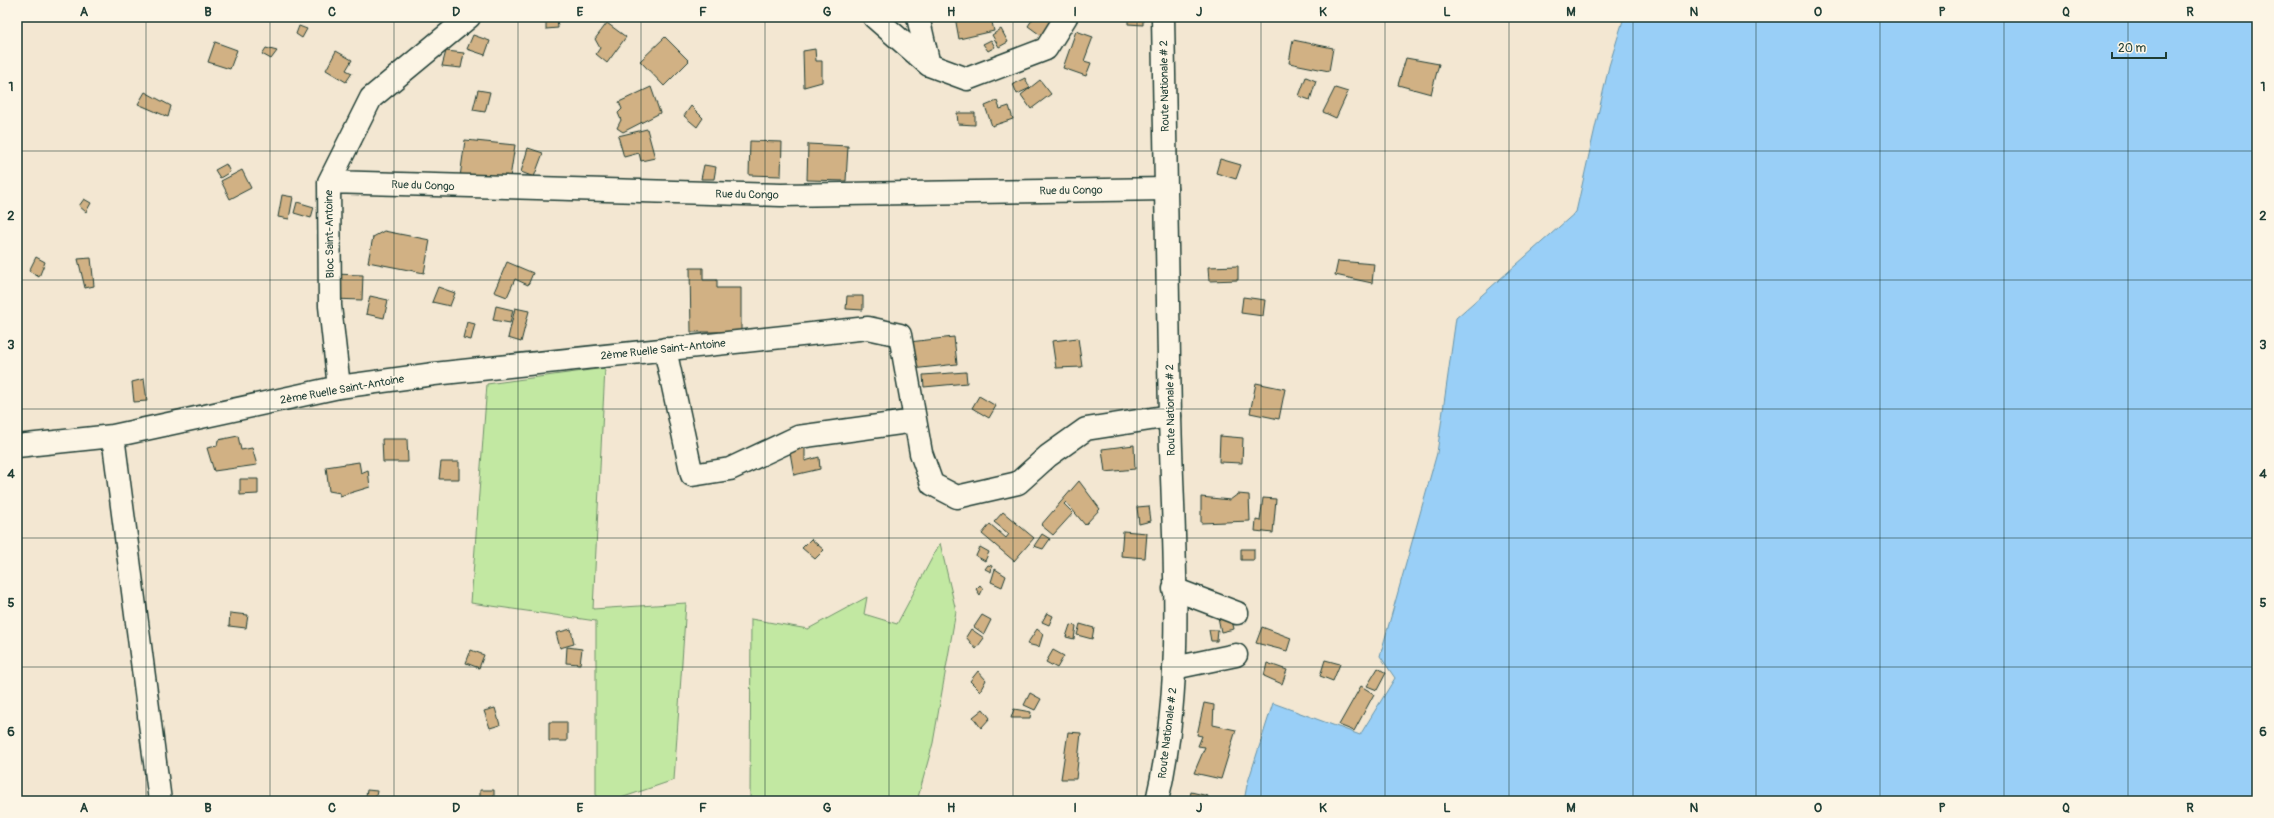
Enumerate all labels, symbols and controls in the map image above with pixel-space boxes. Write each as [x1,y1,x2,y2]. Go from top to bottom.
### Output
text: A [80,4,89,20]
text: B [204,4,212,20]
text: C [328,4,336,20]
text: D [452,4,460,20]
text: E [577,4,584,20]
text: F [699,4,707,20]
text: G [823,4,832,20]
text: H [947,4,955,20]
text: I [1073,4,1077,20]
text: J [1196,4,1202,20]
text: K [1319,4,1327,20]
text: L [1443,4,1451,20]
text: M [1566,4,1576,20]
text: N [1690,4,1699,20]
text: O [1814,4,1823,20]
text: P [1938,4,1946,20]
text: Q [2062,4,2070,20]
text: R [2186,4,2194,20]
scale bar [2112,34,2166,60]
street label: Route Nationale # 2 [1157,40,1172,132]
text: 20 m [2118,41,2147,56]
text: 1 [8,79,14,95]
text: 1 [2260,79,2266,95]
street label: Rue du Congo [391,178,455,193]
street label: Rue du Congo [1039,183,1103,198]
street label: Rue du Congo [715,187,779,202]
street label: Bloc Saint-Antoine [322,189,337,278]
text: 2 [7,208,15,224]
text: 2 [2259,208,2267,224]
street label: 2ème Ruelle Saint-Antoine [600,336,727,363]
text: 3 [7,337,15,353]
text: 3 [2259,337,2267,353]
street label: Route Nationale # 2 [1163,364,1178,456]
street label: 2ème Ruelle Saint-Antoine [279,372,406,407]
text: 4 [7,466,15,482]
text: 4 [2259,466,2267,482]
text: 5 [7,595,15,611]
text: 5 [2259,595,2267,611]
street label: Route Nationale # 2 [1155,687,1180,779]
text: 6 [7,724,15,740]
text: 6 [2259,724,2267,740]
text: A [80,800,89,816]
text: B [204,800,212,816]
text: C [328,800,336,816]
text: D [452,800,460,816]
text: E [577,800,584,816]
text: F [699,800,707,816]
text: G [823,800,832,816]
text: H [947,800,955,816]
text: I [1073,800,1077,816]
text: J [1196,800,1202,816]
text: K [1319,800,1327,816]
text: L [1443,800,1451,816]
text: M [1566,800,1576,816]
text: N [1690,800,1699,816]
text: O [1814,800,1823,816]
text: P [1938,800,1946,816]
text: Q [2062,800,2070,816]
text: R [2186,800,2194,816]

